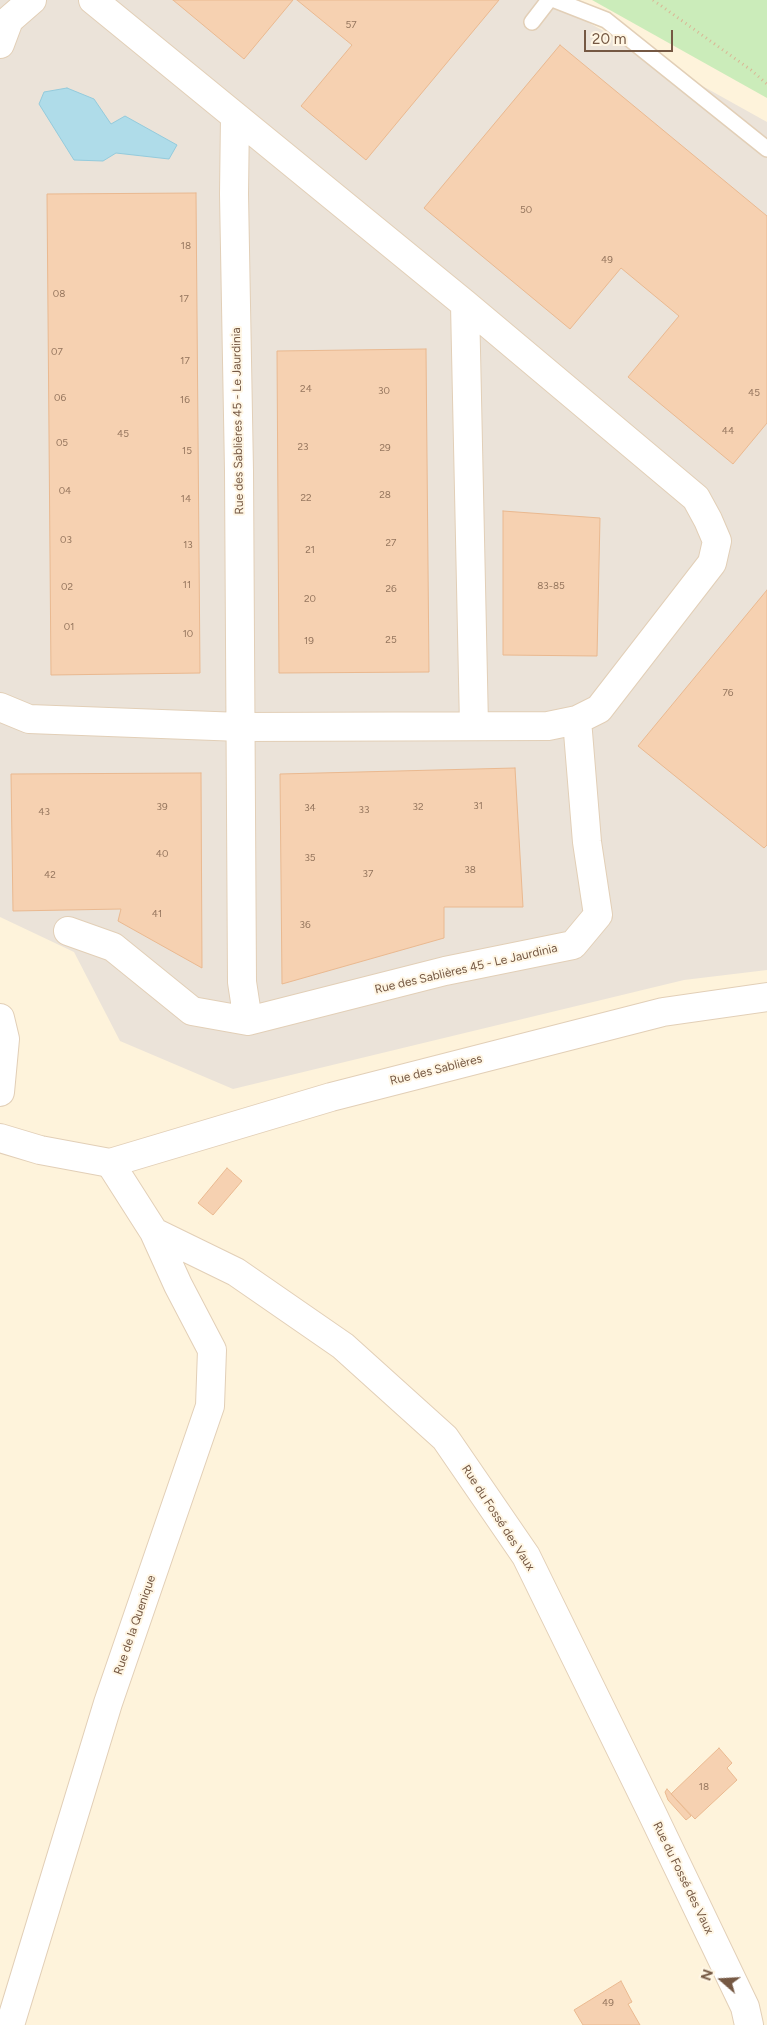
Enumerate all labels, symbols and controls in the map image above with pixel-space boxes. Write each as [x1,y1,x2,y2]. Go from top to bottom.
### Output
house number: 57 [345,19,357,31]
scale bar [587,20,676,52]
text: 20 m [592,30,626,48]
house number: 50 [520,204,532,216]
house number: 18 [181,240,191,252]
house number: 49 [601,254,613,266]
house number: 08 [53,288,65,300]
house number: 17 [179,293,189,305]
street label: Rue des Sablières 45 - Le Jaurdinia [229,327,247,515]
house number: 07 [51,346,63,358]
house number: 17 [180,355,190,367]
house number: 24 [300,383,312,395]
house number: 30 [378,385,390,397]
house number: 45 [748,387,760,399]
house number: 06 [54,392,66,404]
house number: 16 [180,394,190,406]
house number: 44 [722,425,734,437]
house number: 45 [117,428,129,440]
house number: 05 [56,437,68,449]
house number: 23 [297,441,309,453]
house number: 29 [379,442,391,454]
house number: 15 [182,445,192,457]
house number: 04 [59,485,71,497]
house number: 28 [379,489,391,501]
house number: 22 [300,492,312,504]
house number: 14 [181,493,191,505]
house number: 03 [60,534,72,546]
house number: 27 [386,537,396,549]
house number: 13 [183,539,193,551]
house number: 21 [305,544,315,556]
house number: 11 [183,579,191,591]
house number: 83-85 [537,580,565,592]
house number: 02 [61,581,73,593]
house number: 26 [385,583,397,595]
house number: 20 [304,593,316,605]
house number: 01 [64,621,74,633]
house number: 10 [183,628,193,640]
house number: 25 [385,634,397,646]
house number: 19 [304,635,314,647]
house number: 76 [722,687,734,699]
house number: 31 [473,800,483,812]
house number: 39 [156,801,168,813]
house number: 32 [412,801,424,813]
house number: 34 [304,802,316,814]
house number: 33 [359,804,369,816]
house number: 43 [38,806,50,818]
house number: 40 [156,848,168,860]
house number: 35 [304,852,316,864]
house number: 38 [464,864,476,876]
house number: 37 [363,868,373,880]
house number: 42 [44,869,56,881]
house number: 41 [152,908,162,920]
house number: 36 [299,919,311,931]
street label: Rue des Sablières 45 - Le Jaurdinia [373,941,559,997]
street label: Rue des Sablières [388,1052,484,1088]
street label: Rue du Fossé des Vaux [458,1462,538,1574]
street label: Rue de la Quenique [111,1573,159,1677]
house number: 18 [699,1781,709,1793]
street label: Rue du Fossé des Vaux [650,1820,716,1936]
north arrow [697,1955,747,2005]
text: N [698,1967,717,1983]
house number: 49 [602,1997,614,2009]

